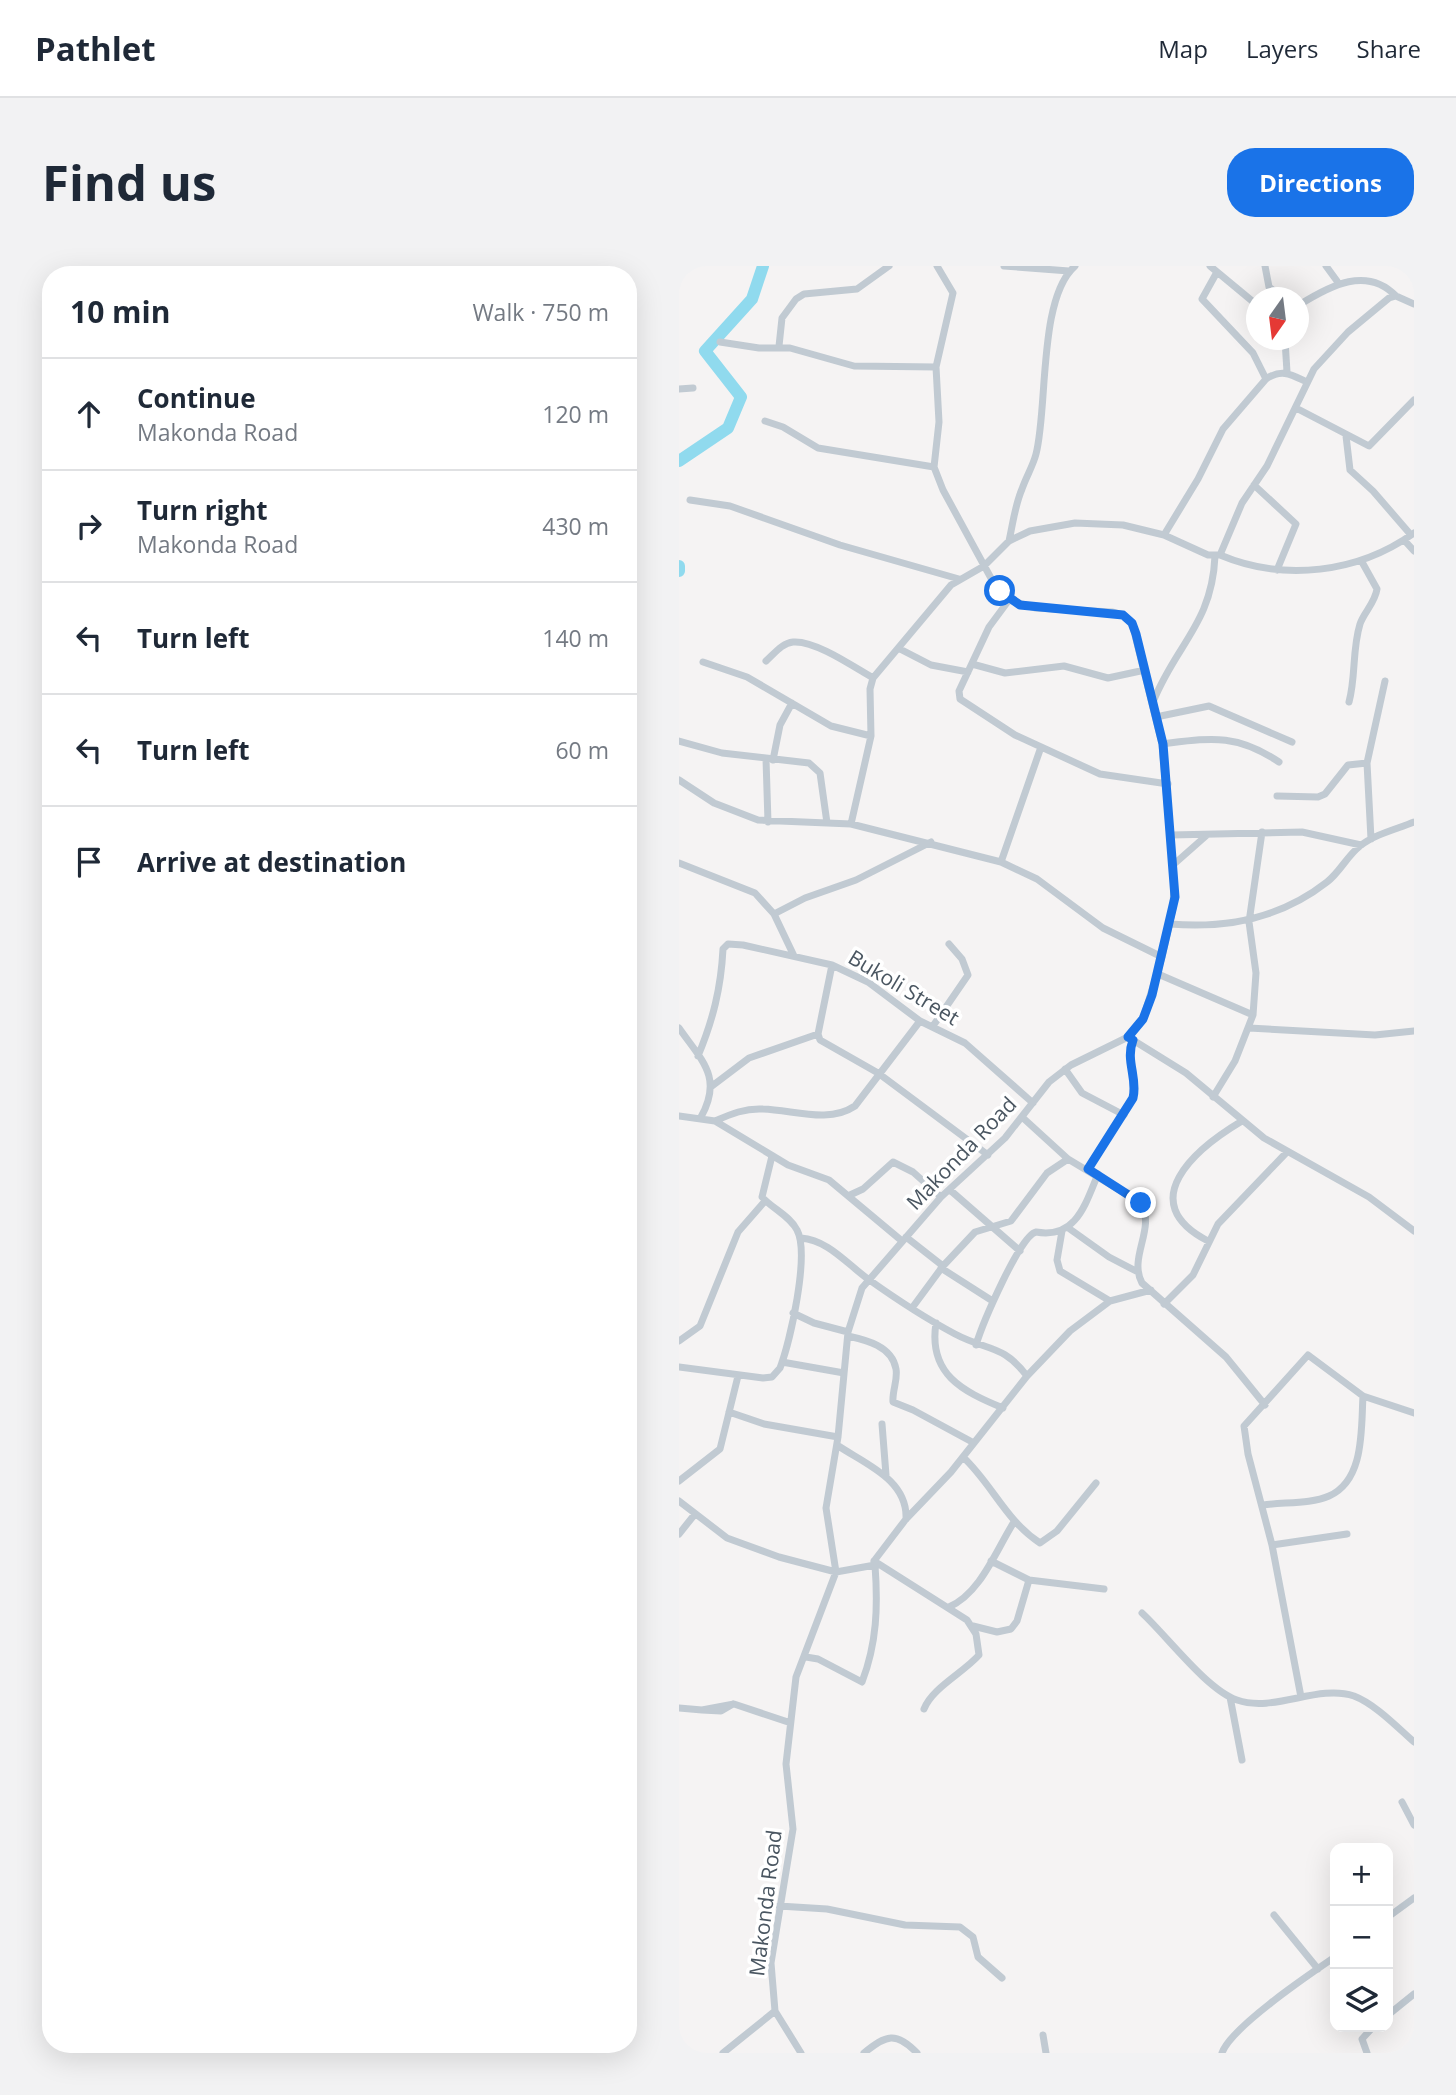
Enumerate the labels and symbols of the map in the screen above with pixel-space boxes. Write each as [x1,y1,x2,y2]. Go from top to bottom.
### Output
north arrow [1246,287,1309,350]
route start [984,575,1015,606]
street label: Bukoli Street [843,943,965,1031]
street label: Makonda Road [900,1090,1022,1216]
route end [1125,1187,1156,1218]
street label: Makonda Road [742,1828,788,1978]

